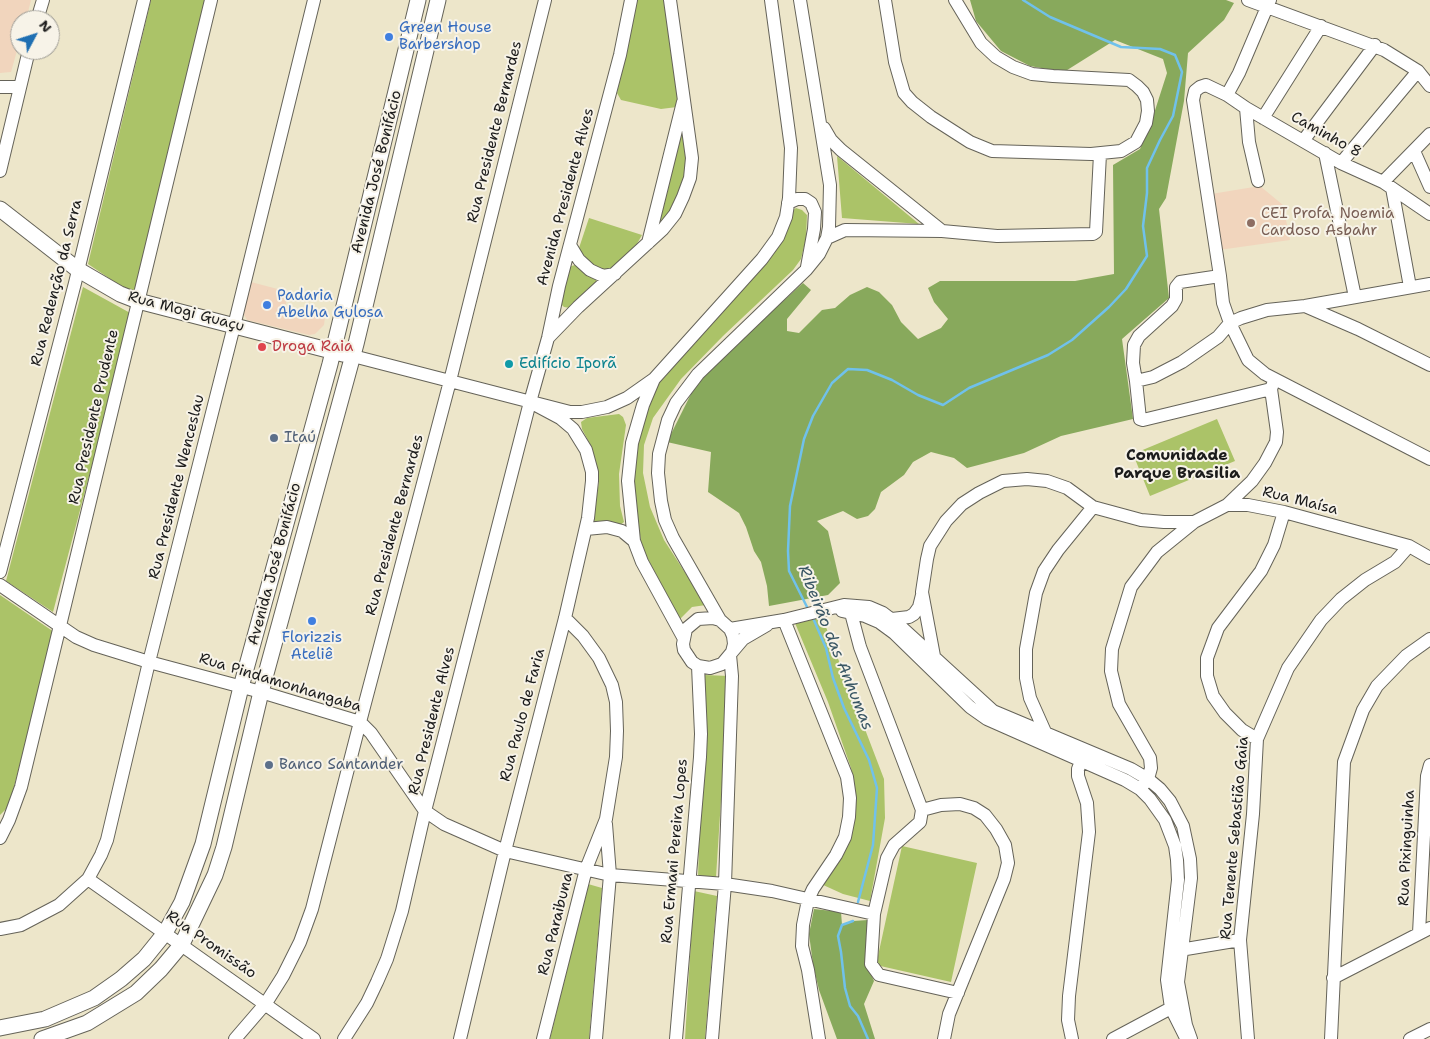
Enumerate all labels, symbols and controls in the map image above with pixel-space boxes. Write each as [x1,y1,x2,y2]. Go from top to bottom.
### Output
north arrow [10,10,60,60]
text: N [35,16,56,36]
place label: Green House Barbershop [399,19,492,54]
marker: Green House Barbershop [383,31,395,43]
street label: Rua Presidente Bernardes [464,39,526,225]
street label: Avenida José Bonifácio [348,89,406,255]
street label: Avenida Presidente Alves [534,106,598,288]
street label: Caminho 8 [1287,108,1365,162]
street label: Rua Redenção da Serra [28,198,86,368]
place label: CEI Profa. Noemia Cardoso Asbahr [1261,205,1394,240]
marker: CEI Profa. Noemia Cardoso Asbahr [1245,217,1257,229]
place label: Padaria Abelha Gulosa [277,287,383,322]
street label: Rua Mogi Guaçu [126,288,246,336]
marker: Padaria Abelha Gulosa [261,299,273,311]
street label: Rua Presidente Prudente [65,328,123,506]
place label: Droga Raia [272,338,353,356]
marker: Droga Raia [256,341,268,353]
place label: Edifício Iporã [519,355,616,373]
marker: Edifício Iporã [503,358,515,370]
street label: Rua Presidente Wenceslau [145,393,209,581]
place label: Itaú [284,429,316,447]
marker: Itaú [268,432,280,444]
street label: Rua Presidente Bernardes [362,432,428,618]
district label: Comunidade Parque Brasilia [1114,446,1240,484]
street label: Avenida José Bonifácio [245,481,305,647]
street label: Rua Maísa [1260,483,1340,519]
water label: Ribeirão das Anhumas [793,563,877,733]
marker: Florizzis Ateliê [306,615,318,627]
place label: Florizzis Ateliê [282,629,342,664]
street label: Rua Presidente Alves [405,645,459,797]
street label: Rua Paulo de Faria [497,647,549,783]
street label: Rua Pindamonhangaba [197,650,363,716]
street label: Rua Tenente Sebastião Gaia [1217,735,1253,941]
place label: Banco Santander [279,756,403,774]
street label: Rua Ermani Pereira Lopes [658,758,692,944]
marker: Banco Santander [263,759,275,771]
street label: Rua Pixinguinha [1395,790,1419,906]
street label: Rua Paraibuna [535,871,577,977]
street label: Rua Promissão [162,907,260,983]

